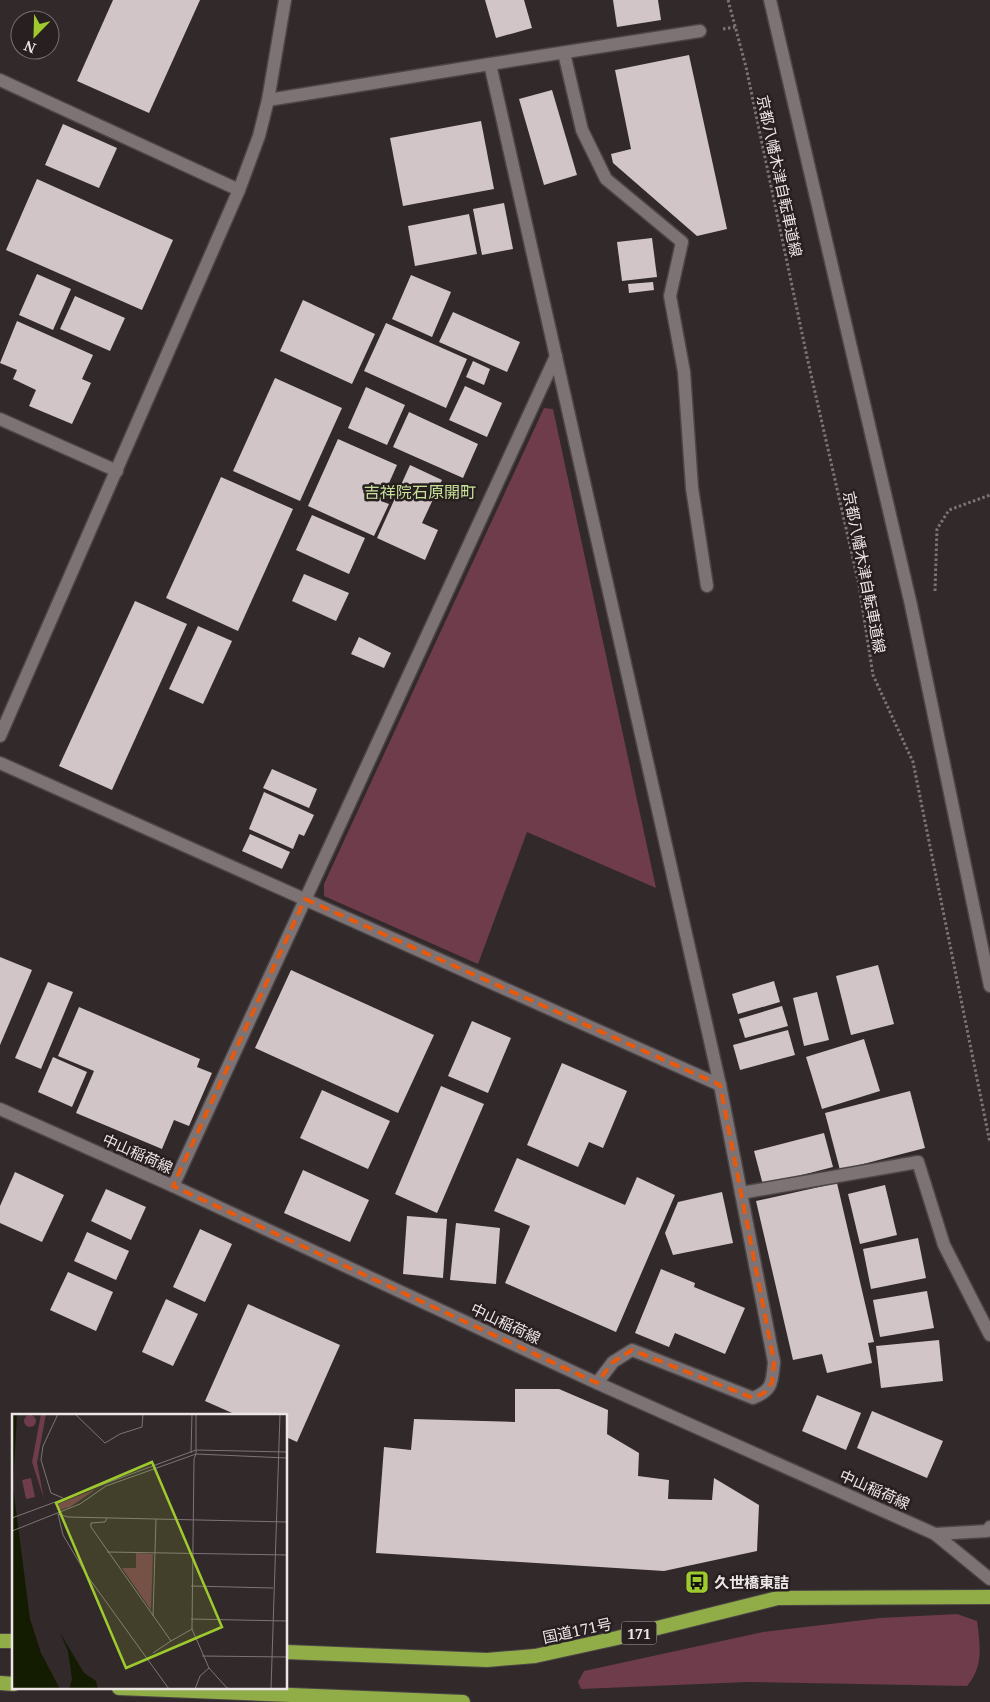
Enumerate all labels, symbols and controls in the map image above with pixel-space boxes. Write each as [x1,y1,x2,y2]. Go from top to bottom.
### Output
north arrow [10,10,60,60]
text: N [21,37,39,58]
street label: 京都八幡木津自転車道線 [753,93,807,259]
district label: 吉祥院石原開町 [364,481,476,503]
street label: 京都八幡木津自転車道線 [839,489,891,655]
street label: 中山稲荷線 [100,1129,176,1177]
street label: 中山稲荷線 [468,1298,544,1348]
inset map [12,1414,288,1690]
street label: 中山稲荷線 [837,1465,913,1513]
bus stop icon: 久世橋東詰 [684,1569,710,1595]
place label: 久世橋東詰 [714,1572,789,1592]
street label: 国道171号 [541,1613,613,1647]
road number: 171 [622,1622,656,1645]

